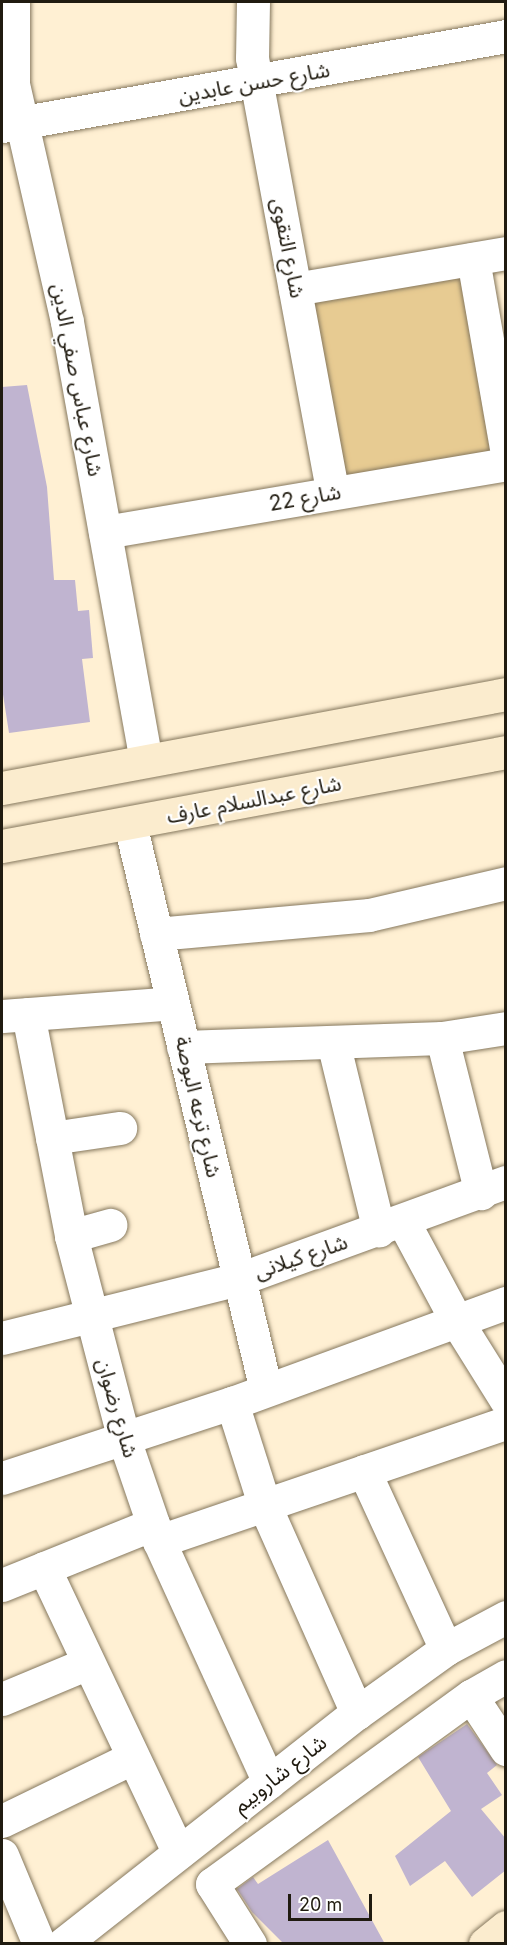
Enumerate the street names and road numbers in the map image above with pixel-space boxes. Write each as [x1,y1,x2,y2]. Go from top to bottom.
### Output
street label: شارع حسن عابدين [176,57,332,109]
street label: شارع التقوى [266,196,310,300]
street label: شارع عباس صفي الدين [46,281,108,479]
street label: شارع 22 [267,479,343,517]
street label: شارع عبدالسلام عارف [165,771,343,829]
street label: شارع ترعه البوصة [169,1034,227,1180]
street label: شارع كيلانى [251,1229,351,1285]
street label: شارع رضوان [91,1355,143,1461]
street label: شارع شاروبيم [228,1730,332,1818]

